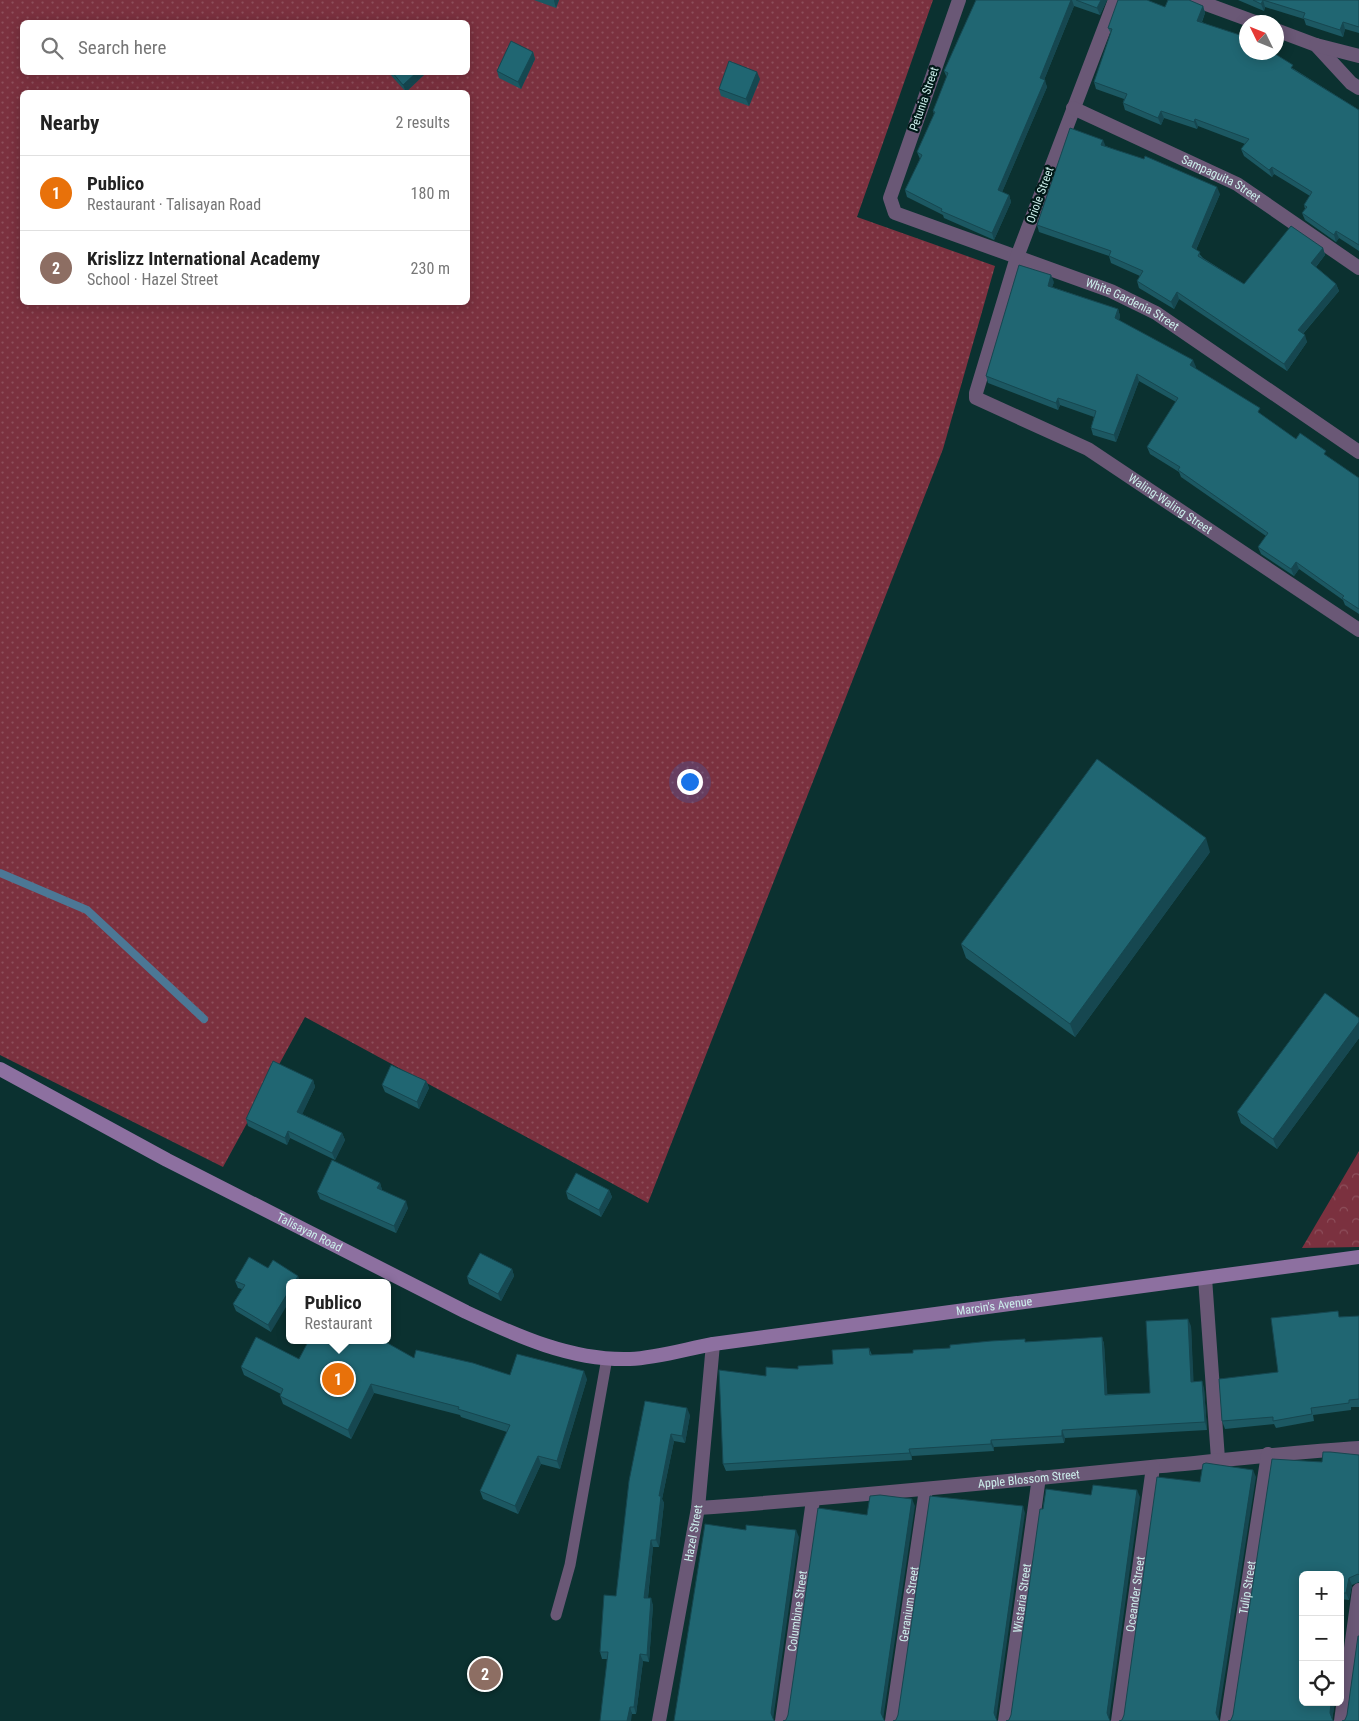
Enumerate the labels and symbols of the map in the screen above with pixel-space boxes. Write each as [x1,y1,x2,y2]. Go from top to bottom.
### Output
north arrow [1239,15,1284,60]
street label: Petunia Street [907,65,942,133]
street label: Sampaguita Street [1179,152,1264,205]
street label: Oriole Street [1023,165,1057,225]
street label: White Gardenia Street [1084,275,1182,334]
street label: Waling-Waling Street [1126,471,1215,537]
your location [677,769,703,795]
street label: Talisayan Road [274,1210,344,1255]
street label: Marcin's Avenue [955,1294,1033,1318]
pin: 1 [322,1360,354,1398]
street label: Apple Blossom Street [977,1467,1081,1491]
street label: Hazel Street [681,1504,705,1563]
street label: Oceander Street [1123,1555,1148,1633]
street label: Tulip Street [1236,1559,1259,1615]
street label: Wistaria Street [1010,1562,1034,1634]
street label: Geranium Street [897,1565,922,1643]
street label: Columbine Street [785,1569,810,1652]
pin: 2 [469,1655,501,1693]

